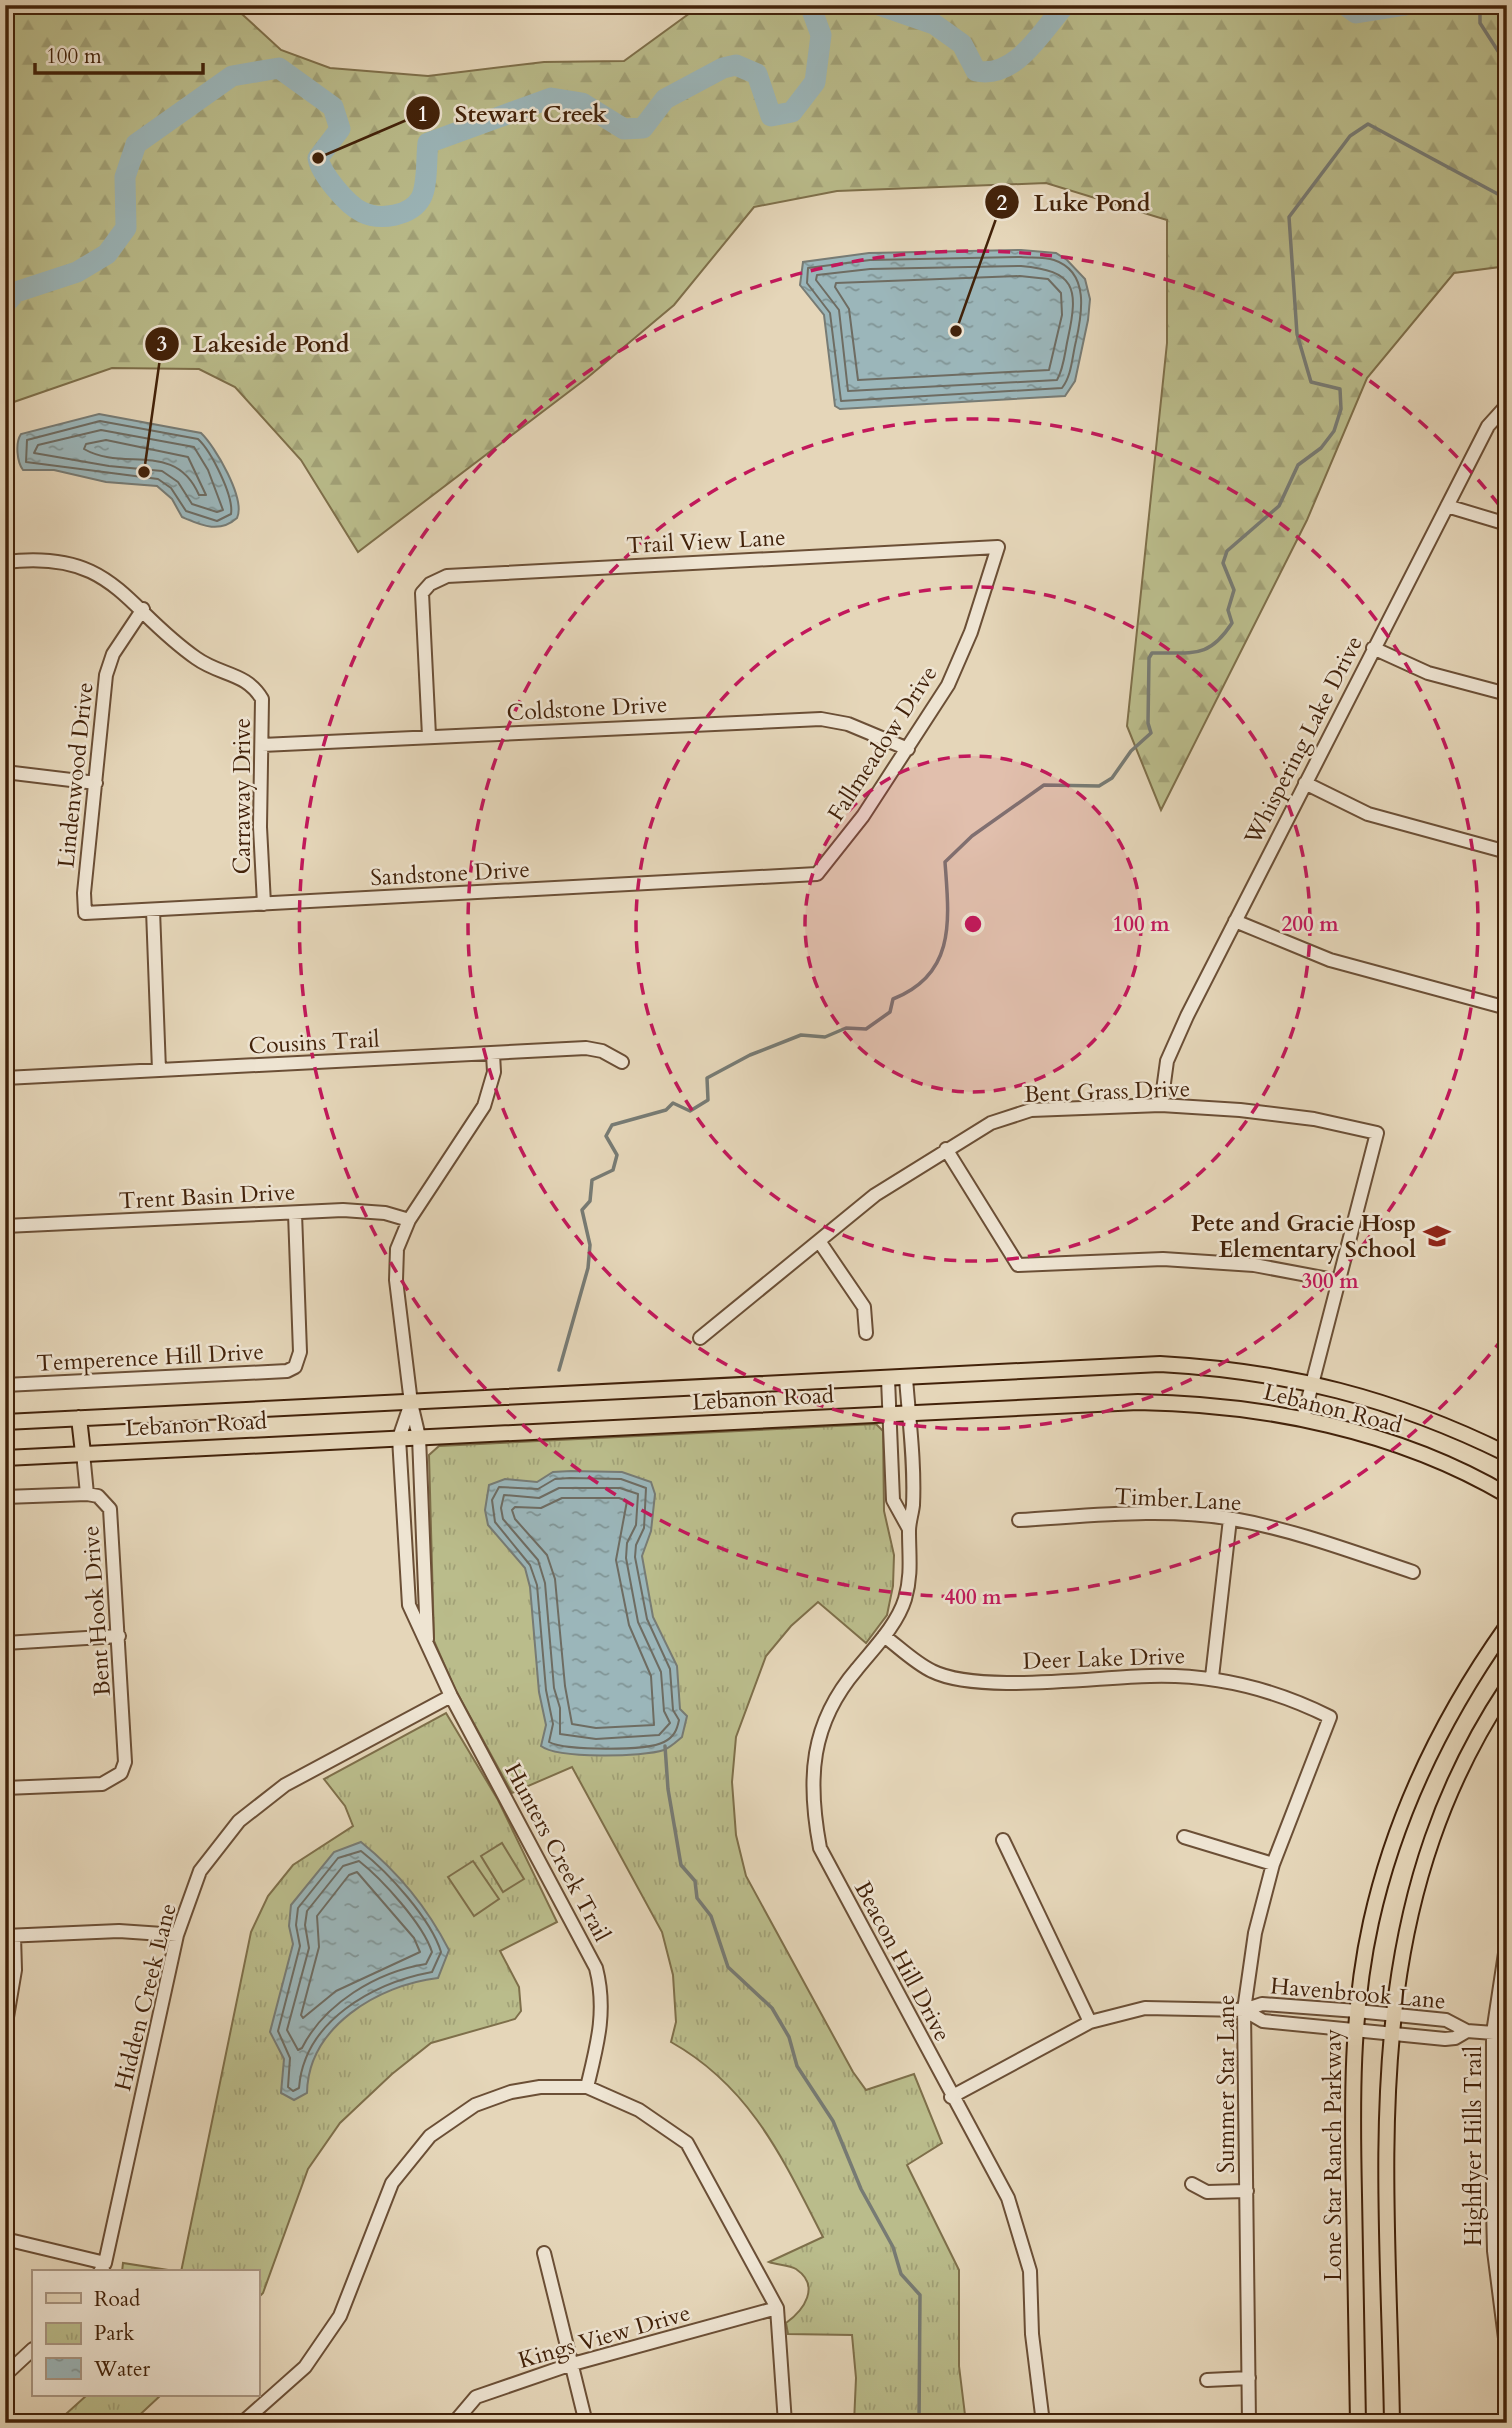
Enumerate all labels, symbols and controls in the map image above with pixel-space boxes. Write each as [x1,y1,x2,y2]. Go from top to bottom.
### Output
scale bar [35,32,203,76]
text: 100 m [46,42,102,71]
callout: Stewart Creek [406,91,621,136]
text: Stewart Creek [455,98,607,131]
text: 1 [418,100,428,129]
callout: Luke Pond [985,180,1165,225]
text: Luke Pond [1034,187,1151,220]
text: 2 [997,189,1008,218]
callout: Lakeside Pond [144,321,364,366]
text: Lakeside Pond [193,328,350,361]
text: 3 [157,330,167,359]
street label: Trail View Lane [626,522,786,561]
street label: Whispering Lake Drive [1237,631,1370,851]
street label: Fallmeadow Drive [821,660,944,827]
street label: Lindenwood Drive [50,681,101,869]
street label: Coldstone Drive [506,689,668,728]
street label: Carraway Drive [227,718,258,874]
street label: Sandstone Drive [370,854,530,893]
text: 100 m [1112,910,1170,939]
text: 200 m [1281,910,1339,939]
centre of rings [961,912,985,936]
street label: Cousins Trail [248,1024,381,1061]
street label: Bent Grass Drive [1023,1073,1191,1110]
street label: Trent Basin Drive [118,1176,296,1217]
place label: Pete and Gracie Hosp Elementary School [1191,1208,1416,1265]
school or university icon: Pete and Gracie Hosp Elementary School [1422,1221,1452,1251]
text: 300 m [1301,1267,1359,1296]
street label: Temperence Hill Drive [36,1336,265,1379]
street label: Lebanon Road [1260,1376,1406,1441]
street label: Lebanon Road [691,1379,835,1418]
street label: Lebanon Road [124,1405,268,1444]
street label: Timber Lane [1113,1481,1242,1518]
street label: Bent Hook Drive [75,1525,118,1697]
text: 400 m [944,1583,1002,1612]
street label: Deer Lake Drive [1022,1640,1186,1677]
street label: Hunters Creek Trail [497,1758,618,1947]
street label: Beacon Hill Drive [847,1876,958,2047]
street label: Hidden Creek Lane [107,1900,184,2094]
street label: Havenbrook Lane [1269,1970,1447,2017]
street label: Summer Star Lane [1211,1995,1242,2173]
street label: Lone Star Ranch Parkway [1318,2029,1349,2281]
street label: Highflyer Hills Trail [1458,2046,1489,2246]
legend [32,2270,259,2396]
text: Road [94,2285,140,2314]
street label: Kings View Drive [515,2297,694,2376]
text: Park [94,2319,135,2348]
text: Water [93,2355,150,2384]

